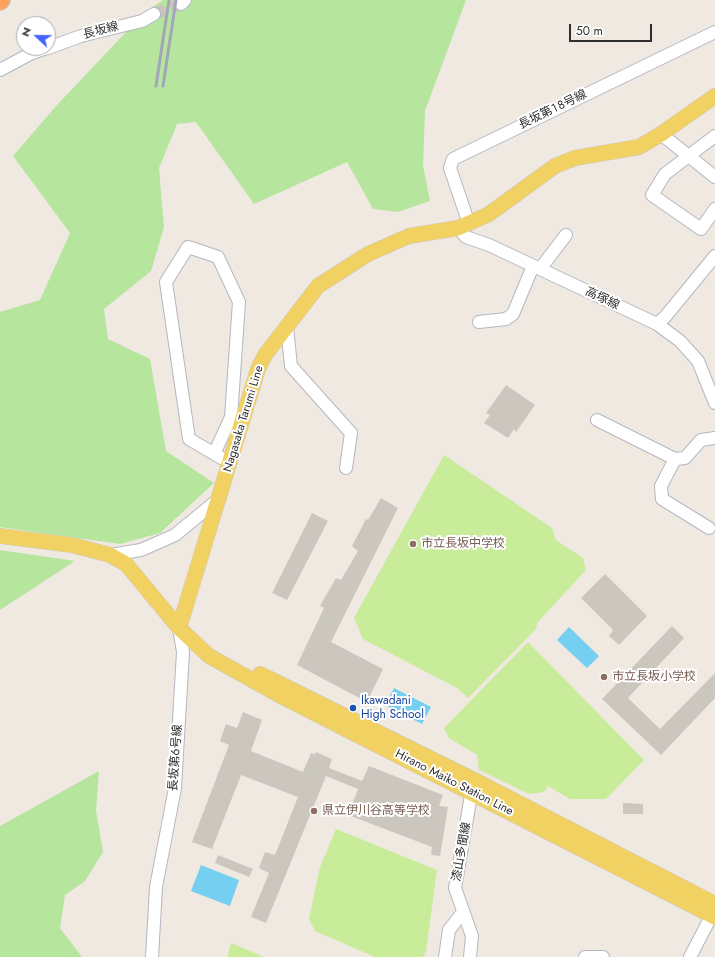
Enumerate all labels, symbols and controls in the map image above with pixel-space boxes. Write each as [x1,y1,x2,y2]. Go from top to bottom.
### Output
north arrow [16,16,56,56]
scale bar [571,16,654,42]
street label: 長坂線 [82,19,120,43]
text: 50 m [576,22,603,40]
text: N [17,25,35,39]
street label: 長坂第１８号線 [517,87,589,133]
street label: 高塚線 [583,285,621,313]
street label: Nagasaka Tarumi Line [221,364,267,474]
place label: 市立長坂中学校 [421,537,505,551]
marker: 市立長坂中学校 [408,539,418,549]
place label: 市立長坂小学校 [612,670,696,684]
marker: 市立長坂小学校 [599,672,609,682]
place label: Ikawadani High School [361,694,424,722]
marker: Ikawadani High School [348,703,358,713]
street label: 長坂第６号線 [166,724,186,792]
street label: Hirano Maiko Station Line [393,747,515,819]
place label: 県立伊川谷高等学校 [322,804,430,818]
marker: 県立伊川谷高等学校 [309,806,319,816]
street label: 漆山多聞線 [450,821,474,883]

